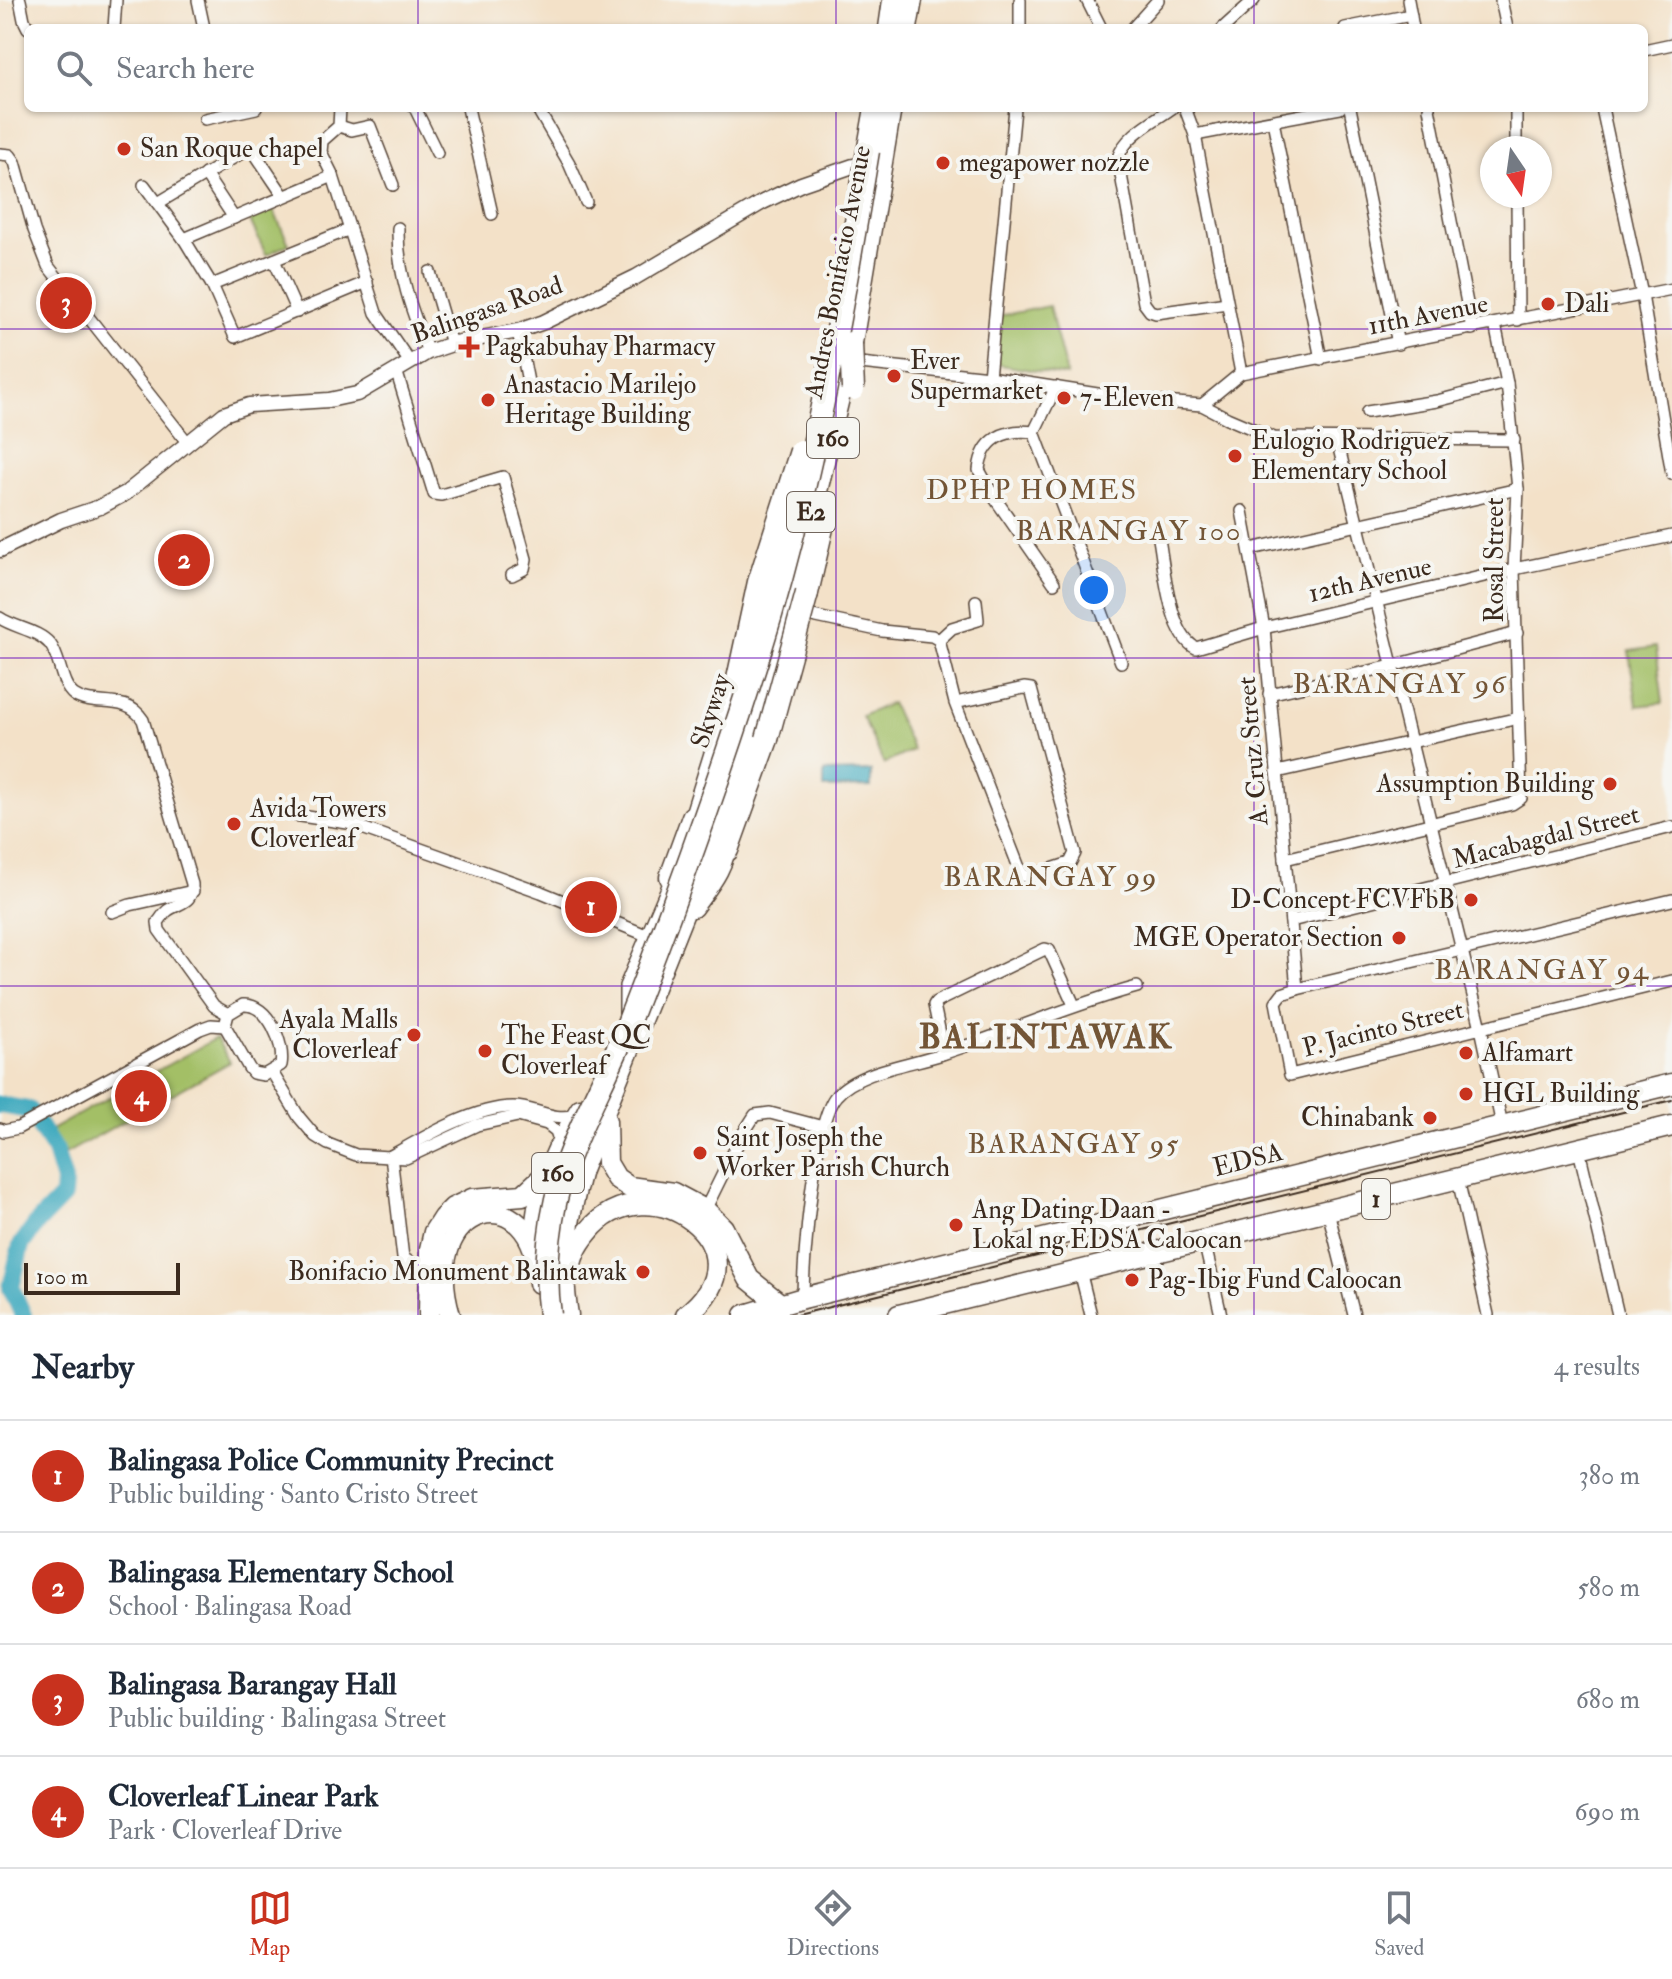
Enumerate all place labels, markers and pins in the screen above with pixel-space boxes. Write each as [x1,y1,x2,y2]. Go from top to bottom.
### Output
place label: San Roque chapel [140,133,324,166]
marker: San Roque chapel [115,140,133,158]
place label: megapower nozzle [959,147,1149,180]
marker: megapower nozzle [934,154,952,172]
pin: 3 [40,273,92,333]
place label: Dali [1564,288,1610,320]
marker: Dali [1539,295,1557,313]
place label: Pagkabuhay Pharmacy [485,331,716,363]
marker: Pagkabuhay Pharmacy [460,338,478,356]
place label: Ever Supermarket [910,345,1043,408]
marker: Ever Supermarket [885,367,903,385]
place label: Anastacio Marilejo Heritage Building [503,369,696,431]
place label: 7-Eleven [1080,382,1174,414]
marker: 7-Eleven [1055,389,1073,407]
marker: Anastacio Marilejo Heritage Building [479,391,497,409]
place label: Eulogio Rodriguez Elementary School [1251,425,1450,487]
marker: Eulogio Rodriguez Elementary School [1226,447,1244,465]
pin: 2 [158,530,210,590]
place label: Assumption Building [1375,768,1595,801]
marker: Assumption Building [1601,775,1619,793]
place label: Avida Towers Cloverleaf [249,793,387,855]
marker: Avida Towers Cloverleaf [225,815,243,833]
pin: 1 [565,877,617,937]
place label: D-Concept FCVFbB [1230,884,1455,917]
marker: D-Concept FCVFbB [1462,891,1480,909]
place label: MGE Operator Section [1134,922,1383,955]
marker: MGE Operator Section [1390,929,1408,947]
place label: Ayala Malls Cloverleaf [278,1004,402,1066]
place label: The Feast QC Cloverleaf [501,1020,651,1082]
marker: Ayala Malls Cloverleaf [405,1026,423,1044]
place label: Alfamart [1481,1037,1573,1069]
marker: The Feast QC Cloverleaf [476,1042,494,1060]
marker: Alfamart [1457,1044,1475,1062]
pin: 4 [115,1066,167,1126]
place label: HGL Building [1482,1078,1640,1110]
marker: HGL Building [1457,1085,1475,1103]
place label: Chinabank [1301,1102,1415,1134]
marker: Chinabank [1421,1109,1439,1127]
place label: Saint Joseph the Worker Parish Church [715,1122,950,1184]
marker: Saint Joseph the Worker Parish Church [691,1144,709,1162]
place label: Ang Dating Daan - Lokal ng EDSA Caloocan [971,1194,1242,1256]
marker: Ang Dating Daan - Lokal ng EDSA Caloocan [947,1216,965,1234]
place label: Bonifacio Monument Balintawak [288,1256,628,1288]
marker: Bonifacio Monument Balintawak [634,1263,652,1281]
place label: Pag-Ibig Fund Caloocan [1148,1264,1402,1296]
marker: Pag-Ibig Fund Caloocan [1123,1271,1141,1289]

